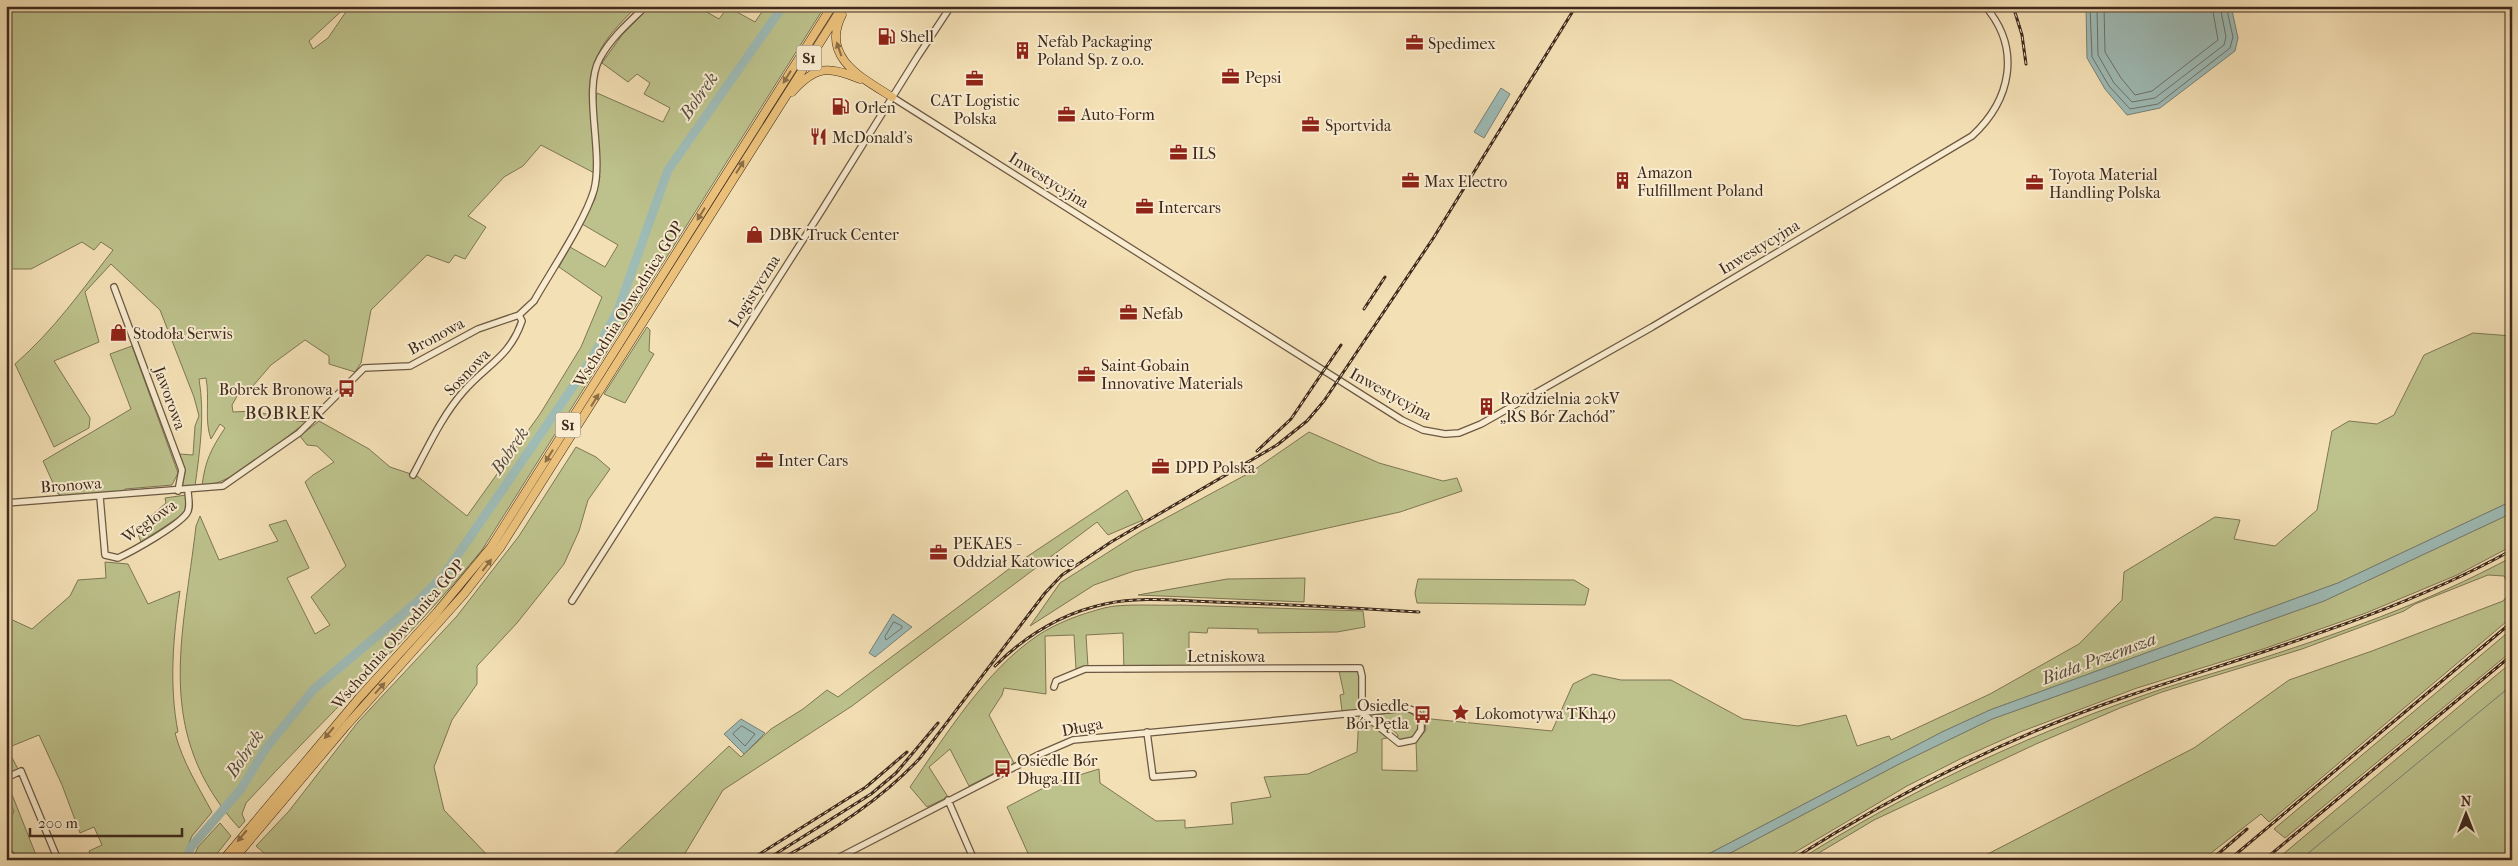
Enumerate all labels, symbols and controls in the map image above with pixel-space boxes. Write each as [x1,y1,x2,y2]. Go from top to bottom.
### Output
fuel station icon: Shell [876,26,896,46]
place label: Shell [900,27,934,46]
place label: Nefab Packaging Poland Sp. z o.o. [1037,32,1152,69]
office icon: Spedimex [1404,33,1424,53]
place label: Spedimex [1428,34,1496,53]
building icon: Nefab Packaging Poland Sp. z o.o. [1013,40,1033,60]
one-way arrow [835,41,843,56]
road number: S1 [796,46,822,70]
office icon: Pepsi [1221,67,1241,87]
water label: Bobrek [675,68,723,124]
office icon: CAT Logistic Polska [965,68,985,88]
place label: Pepsi [1245,68,1282,87]
one-way arrow [782,70,791,83]
place label: CAT Logistic Polska [930,91,1020,128]
fuel station icon: Orlen [831,97,851,117]
place label: Orlen [855,98,897,117]
office icon: Auto-Form [1057,104,1077,124]
place label: Auto-Form [1080,105,1156,124]
office icon: Sportvida [1301,115,1321,135]
place label: Sportvida [1325,116,1392,135]
restaurant icon: McDonald's [808,127,828,147]
place label: McDonald's [832,128,913,147]
office icon: ILS [1168,143,1188,163]
place label: ILS [1192,144,1216,163]
street label: Inwestycyjna [1005,148,1093,212]
one-way arrow [736,161,745,174]
place label: Amazon Fulfillment Poland [1636,163,1764,200]
place label: Toyota Material Handling Polska [2049,165,2161,202]
office icon: Max Electro [1400,171,1420,191]
building icon: Amazon Fulfillment Poland [1613,171,1633,191]
place label: Max Electro [1424,172,1507,191]
office icon: Toyota Material Handling Polska [2025,173,2045,193]
office icon: Intercars [1134,197,1154,217]
place label: Intercars [1158,198,1221,217]
one-way arrow [696,208,705,221]
street label: Inwestycyjna [1715,215,1803,279]
street label: Wschodnia Obwodnica GOP [568,217,687,392]
shop icon: DBK Truck Center [745,224,765,244]
place label: DBK Truck Center [769,225,899,244]
street label: Logistyczna [724,251,784,331]
office icon: Nefab [1118,303,1138,323]
place label: Nefab [1142,304,1183,323]
street label: Bronowa [405,313,468,359]
shop icon: Stodoła Serwis [109,323,129,343]
place label: Stodoła Serwis [133,324,233,343]
street label: Sosnowa [440,344,495,400]
place label: Saint-Gobain Innovative Materials [1101,356,1243,393]
street label: Jaworowa [149,362,190,433]
office icon: Saint-Gobain Innovative Materials [1077,364,1097,384]
street label: Inwestycyjna [1347,364,1436,425]
bus stop icon: Bobrek Bronowa [337,379,357,399]
place label: Bobrek Bronowa [219,380,334,399]
place label: Rozdzielnia 20kV „RS Bór Zachód” [1500,389,1620,426]
one-way arrow [590,394,599,407]
building icon: Rozdzielnia 20kV „RS Bór Zachód” [1476,397,1496,417]
district label: BOBREK [245,403,325,424]
road number: S1 [556,412,580,438]
water label: Bobrek [486,423,533,479]
one-way arrow [545,449,554,462]
office icon: Inter Cars [754,450,774,470]
place label: Inter Cars [778,451,848,470]
office icon: DPD Polska [1151,457,1171,477]
place label: DPD Polska [1175,458,1256,477]
street label: Bronowa [40,473,103,497]
street label: Węglowa [117,495,180,547]
place label: PEKAES - Oddział Katowice [953,534,1074,571]
office icon: PEKAES - Oddział Katowice [929,542,949,562]
street label: Wschodnia Obwodnica GOP [327,555,469,714]
one-way arrow [481,559,492,572]
water label: Biała Przemsza [2038,629,2159,690]
street label: Letniskowa [1187,647,1266,666]
one-way arrow [374,682,386,694]
place label: Osiedle Bór Pętla [1346,696,1410,733]
place icon: Lokomotywa TKh49 [1451,703,1471,723]
bus stop icon: Osiedle Bór Pętla [1413,704,1433,724]
place label: Lokomotywa TKh49 [1475,704,1616,723]
street label: Długa [1060,714,1105,740]
water label: Bobrek [221,726,268,782]
one-way arrow [324,727,335,740]
place label: Osiedle Bór Długa III [1017,751,1098,788]
bus stop icon: Osiedle Bór Długa III [993,759,1013,779]
north arrow [2440,788,2490,838]
text: N [2461,793,2472,810]
scale bar [30,806,182,838]
text: 200 m [38,814,78,832]
one-way arrow [237,829,248,842]

